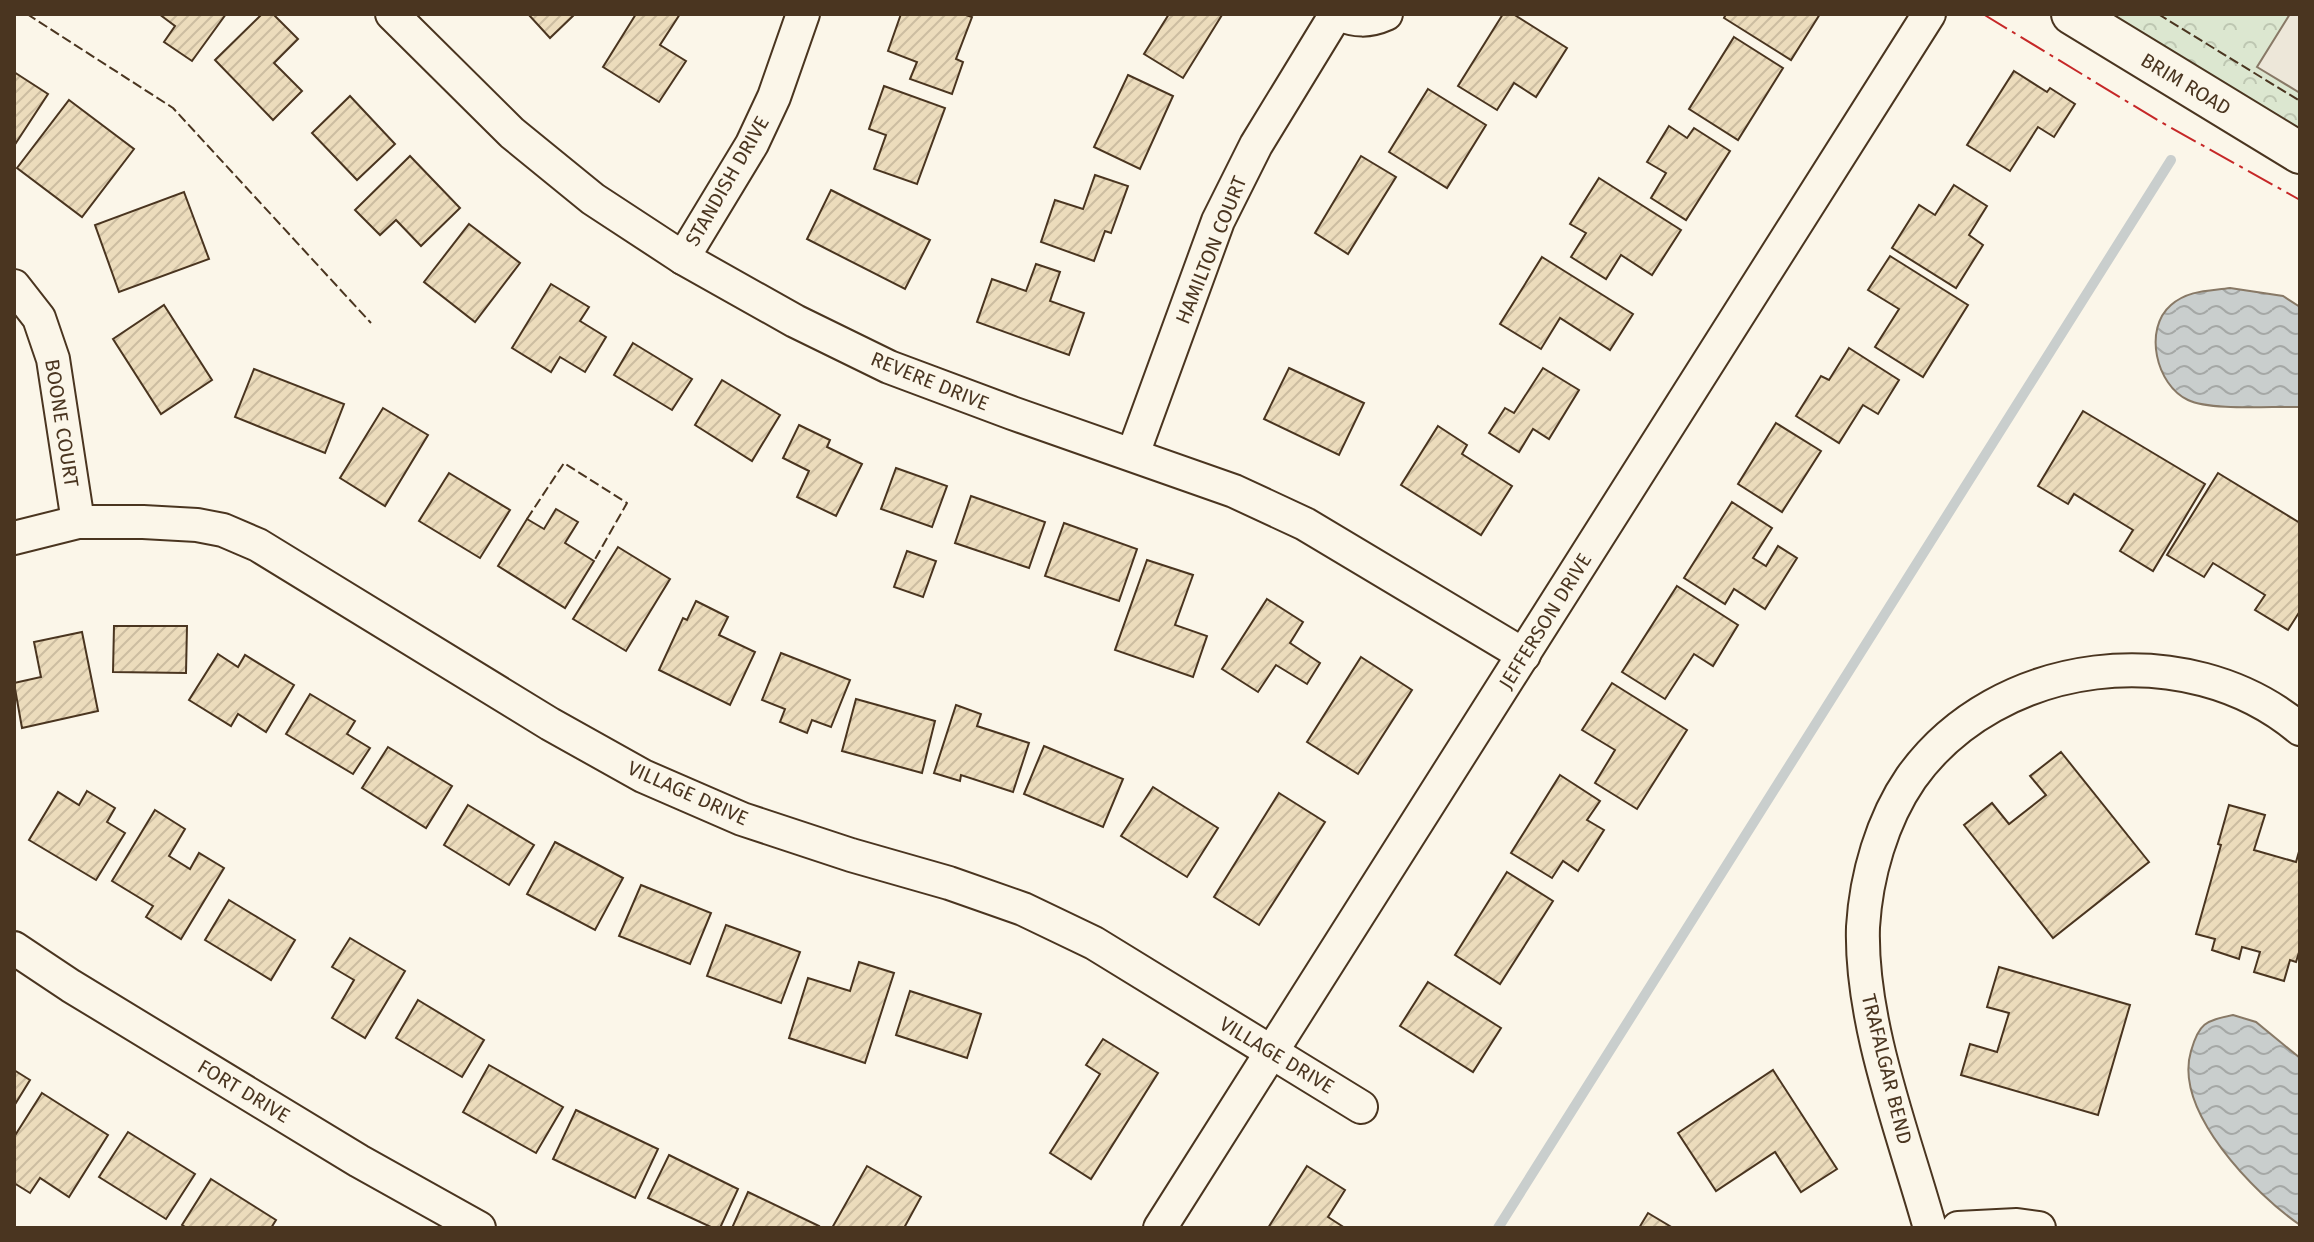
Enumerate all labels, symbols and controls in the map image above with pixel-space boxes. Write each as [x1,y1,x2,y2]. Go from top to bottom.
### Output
street label: BRIM ROAD [2137,48,2235,120]
street label: STANDISH DRIVE [680,112,774,250]
street label: HAMILTON COURT [1170,172,1252,327]
street label: REVERE DRIVE [867,346,993,416]
street label: BOONE COURT [40,357,84,489]
street label: JEFFERSON DRIVE [1494,549,1596,693]
street label: VILLAGE DRIVE [624,756,752,830]
street label: TRAFALGAR BEND [1857,991,1917,1147]
street label: VILLAGE DRIVE [1215,1011,1339,1099]
street label: FORT DRIVE [194,1054,294,1128]

